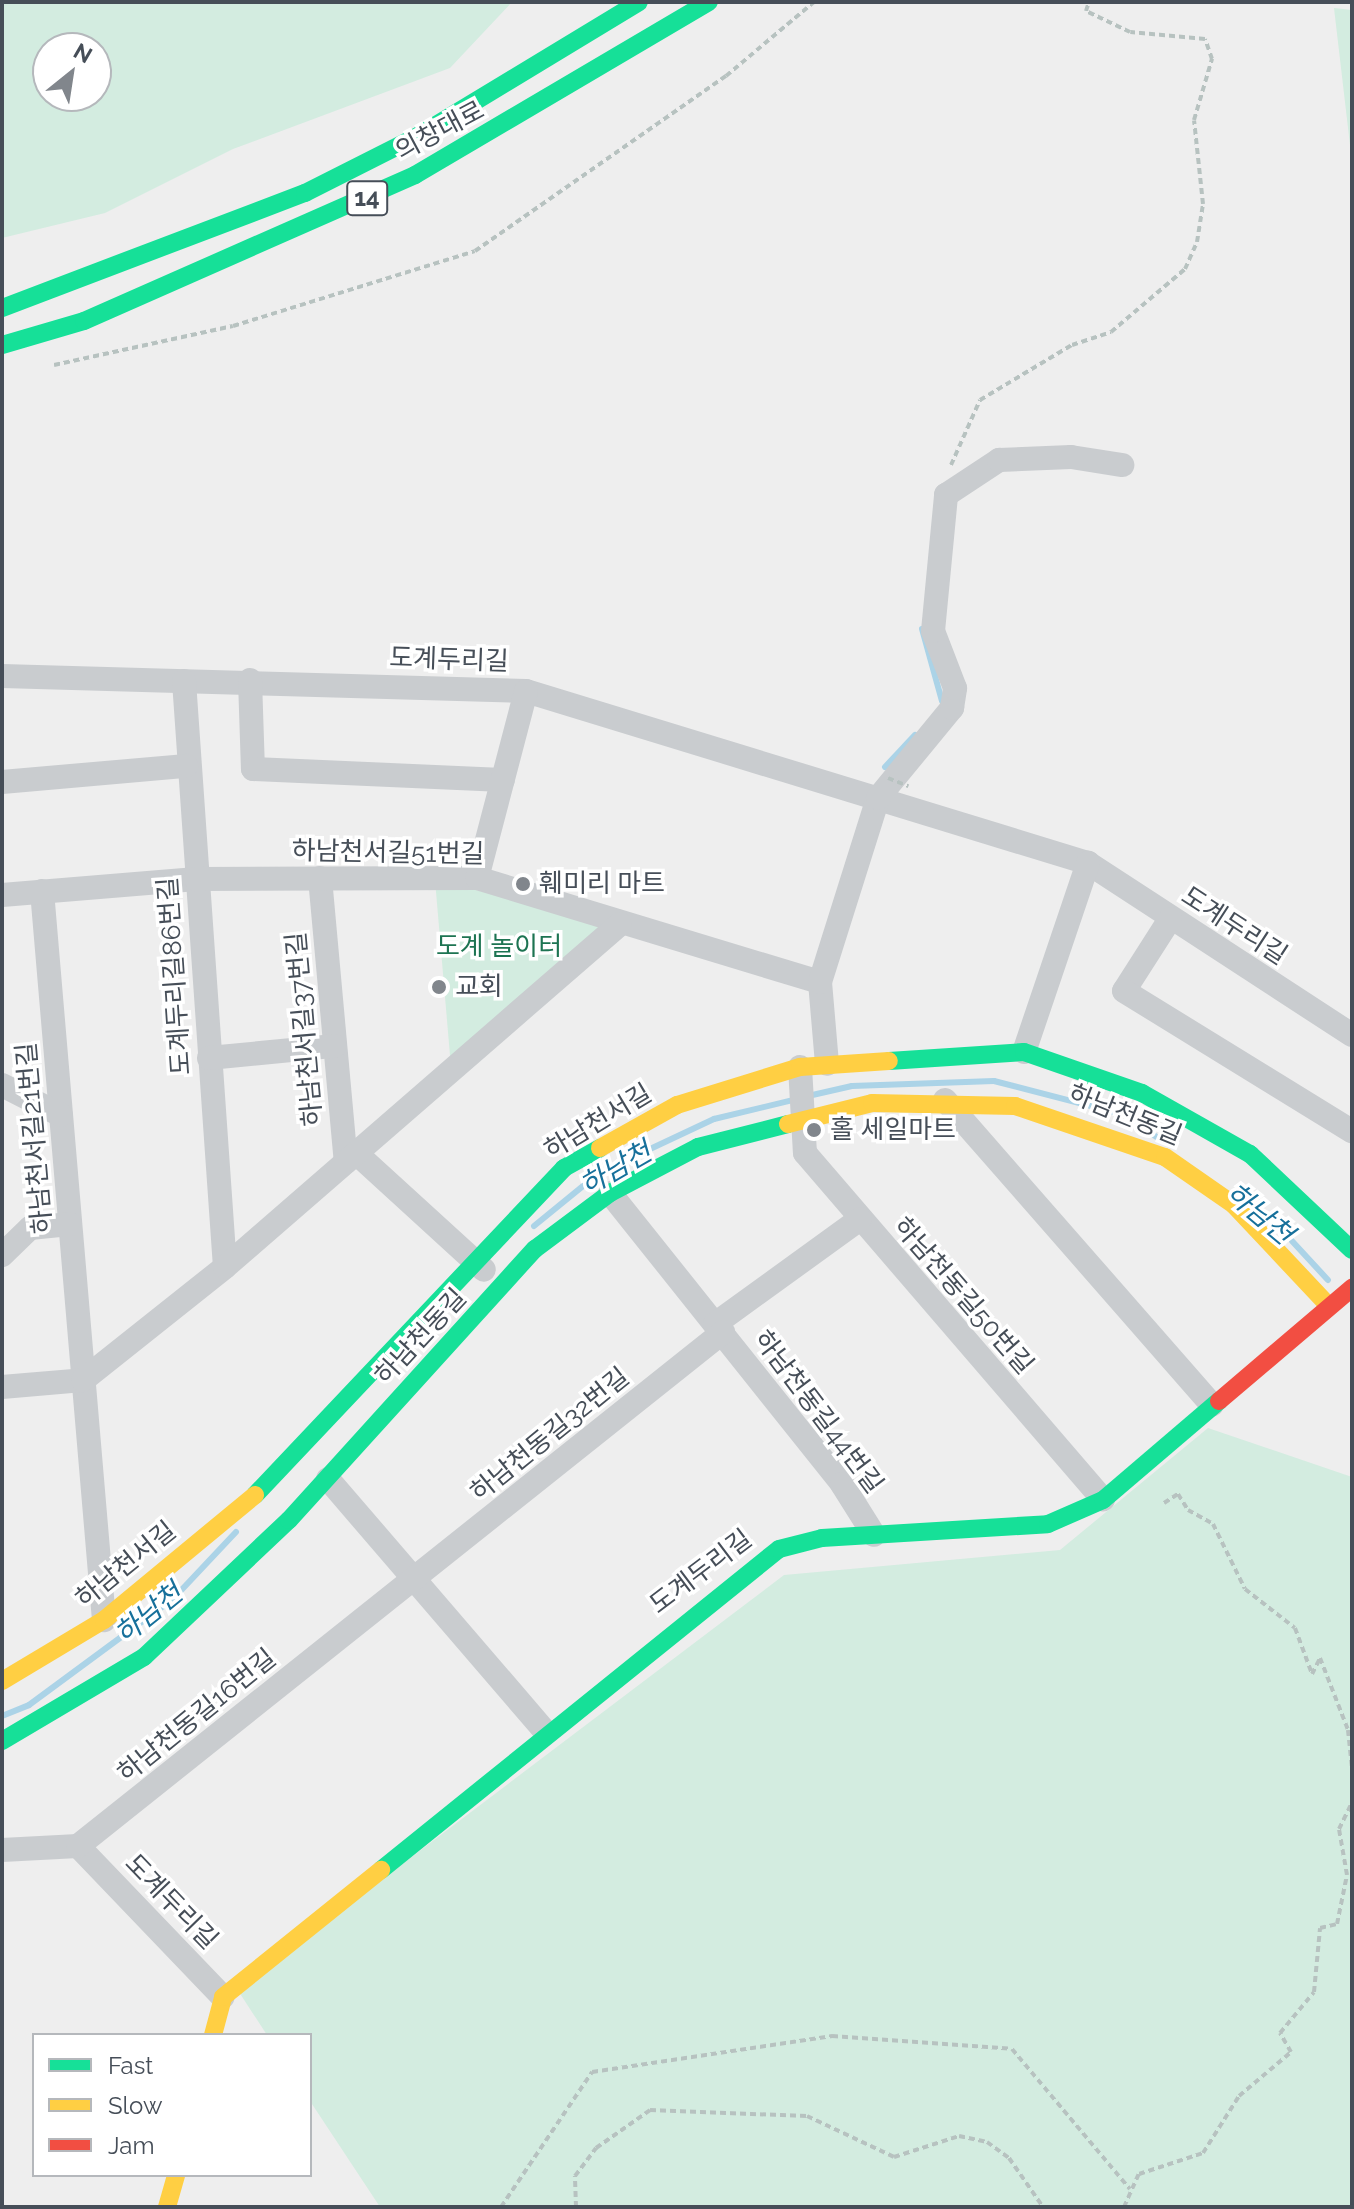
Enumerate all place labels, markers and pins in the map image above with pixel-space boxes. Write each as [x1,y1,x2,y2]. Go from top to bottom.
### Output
place label: 훼미리 마트 [539,868,665,900]
marker: 훼미리 마트 [514,875,532,893]
place label: 교회 [455,971,503,1003]
marker: 교회 [430,978,448,996]
place label: 홀 세일마트 [830,1114,956,1146]
marker: 홀 세일마트 [805,1121,823,1139]

